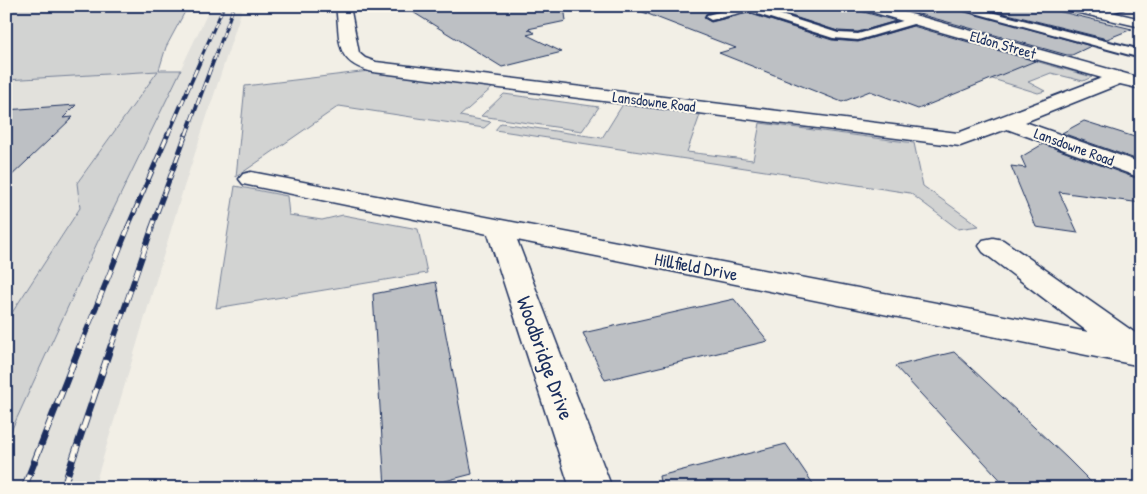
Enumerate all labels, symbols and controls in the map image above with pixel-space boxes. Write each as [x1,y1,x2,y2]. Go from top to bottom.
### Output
street label: Eldon Street [968,25,1039,64]
street label: Lansdowne Road [611,86,697,117]
street label: Lansdowne Road [1031,122,1117,171]
street label: Hillfield Drive [652,246,740,287]
street label: Woodbridge Drive [510,292,581,424]

